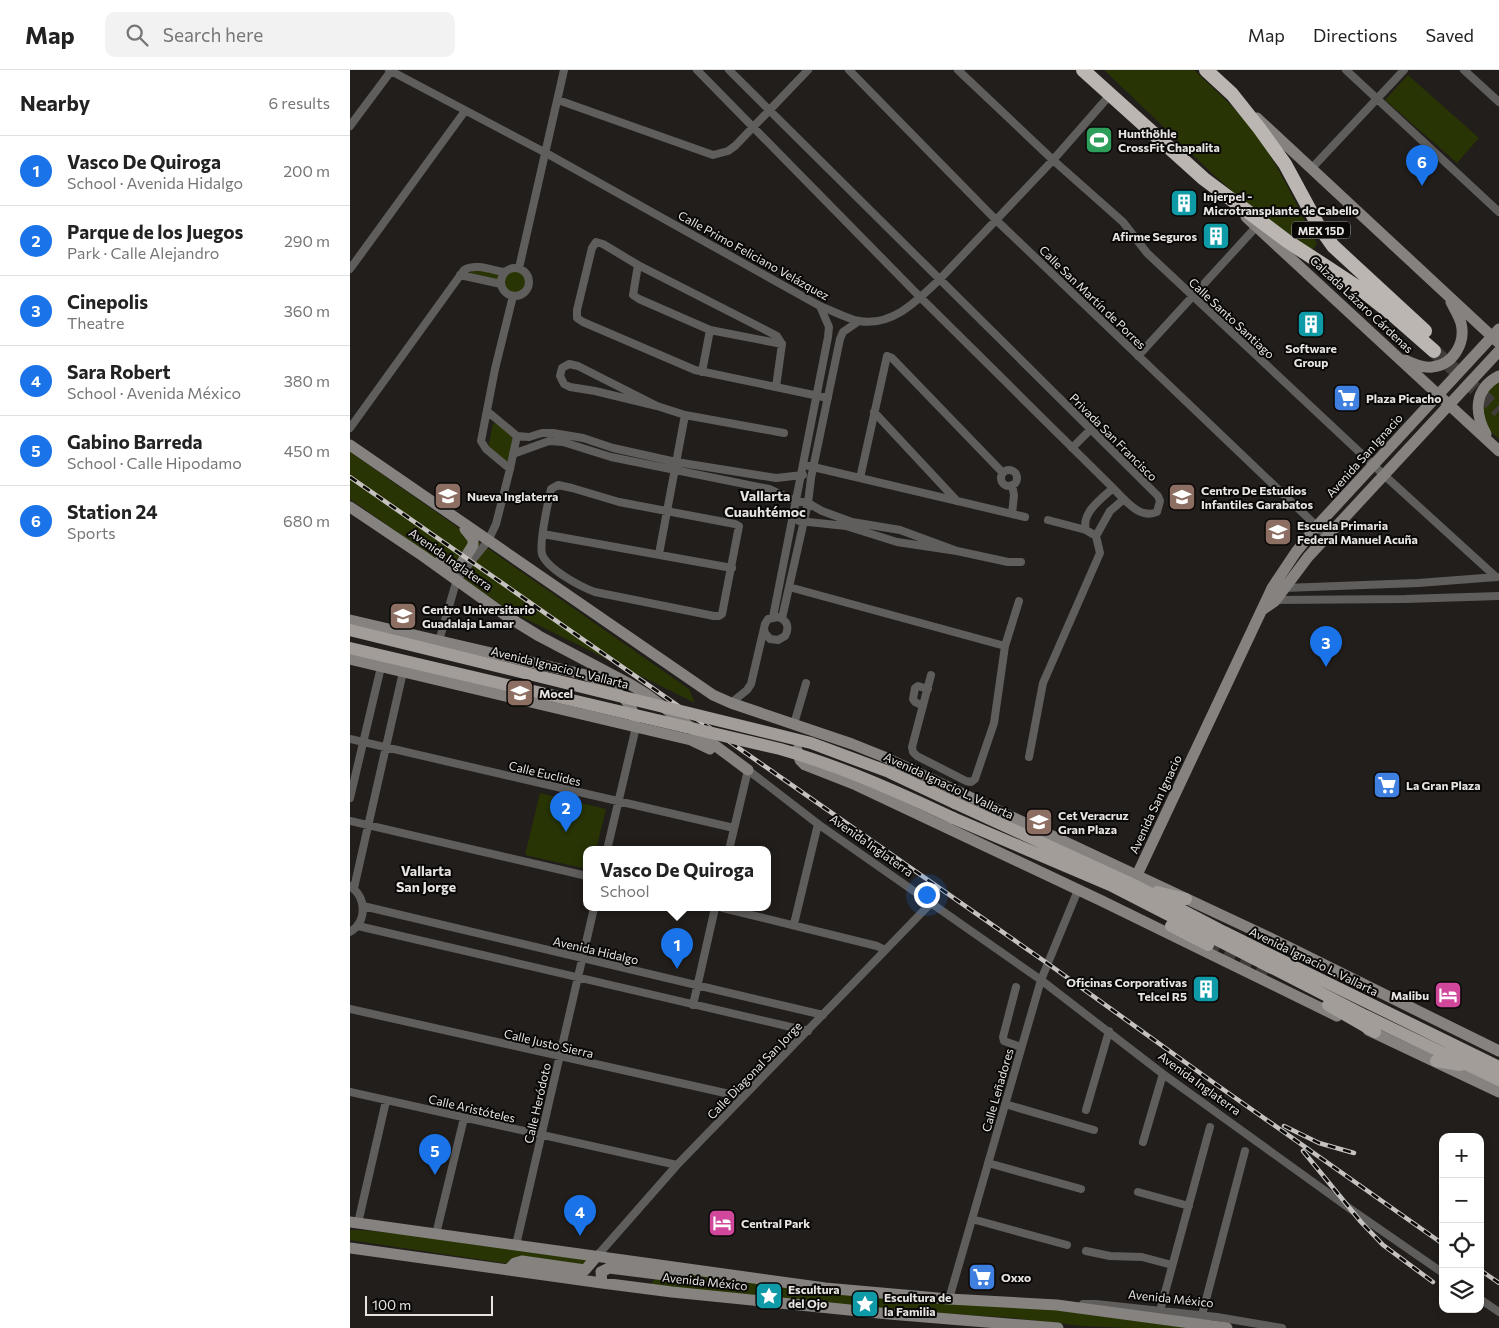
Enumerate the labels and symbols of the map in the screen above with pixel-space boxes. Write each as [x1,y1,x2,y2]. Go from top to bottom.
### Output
sports icon: Hunthöhle CrossFit Chapalita [1084,125,1114,155]
place label: Hunthöhle CrossFit Chapalita [1118,126,1220,154]
pin: 6 [1406,145,1438,186]
building icon: Injerpel - Microtransplante de Cabello [1169,188,1199,218]
place label: Injerpel - Microtransplante de Cabello [1203,189,1359,217]
street label: Calle Primo Feliciano Velázquez [676,208,832,302]
building icon: Afirme Seguros [1201,221,1231,251]
road number: MEX 15D [1292,222,1350,238]
place label: Afirme Seguros [1112,229,1197,243]
street label: Calle San Martín de Porres [1037,242,1149,352]
street label: Calzada Lázaro Cárdenas [1308,253,1416,355]
street label: Calle Santo Santiago [1186,275,1278,361]
building icon: Software Group [1296,309,1326,339]
place label: Software Group [1285,341,1337,369]
supermarket icon: Plaza Picacho [1332,383,1362,413]
street label: Privada San Francisco [1067,390,1161,484]
place label: Plaza Picacho [1366,391,1441,405]
street label: Avenida San Ignacio [1323,410,1405,500]
school or university icon: Nueva Inglaterra [433,481,463,511]
school or university icon: Centro De Estudios Infantiles Garabatos [1167,482,1197,512]
place label: Centro De Estudios Infantiles Garabatos [1201,483,1313,511]
district label: Vallarta Cuauhtémoc [724,487,806,520]
place label: Nueva Inglaterra [467,489,558,503]
school or university icon: Escuela Primaria Federal Manuel Acuña [1263,517,1293,547]
place label: Escuela Primaria Federal Manuel Acuña [1297,518,1418,546]
street label: Avenida Inglaterra [407,525,495,593]
school or university icon: Centro Universitario Guadalaja Lamar [388,601,418,631]
place label: Centro Universitario Guadalaja Lamar [422,602,535,630]
pin: 3 [1310,626,1342,667]
street label: Avenida Ignacio L. Vallarta [490,643,630,691]
school or university icon: Mocel [505,678,535,708]
place label: Mocel [539,686,573,700]
street label: Avenida Ignacio L. Vallarta [882,749,1016,821]
street label: Avenida San Ignacio [1126,752,1184,856]
street label: Calle Euclides [507,758,583,788]
supermarket icon: La Gran Plaza [1372,770,1402,800]
place label: La Gran Plaza [1406,778,1481,792]
pin: 2 [550,791,582,832]
school or university icon: Cet Veracruz Gran Plaza [1024,807,1054,837]
place label: Cet Veracruz Gran Plaza [1058,808,1129,836]
street label: Avenida Inglaterra [828,811,916,879]
district label: Vallarta San Jorge [396,862,456,895]
your location [914,882,940,908]
street label: Avenida Ignacio L. Vallarta [1247,924,1381,998]
pin: 1 [661,928,693,969]
street label: Avenida Hidalgo [552,933,640,967]
building icon: Oficinas Corporativas Telcel R5 [1191,974,1221,1004]
place label: Oficinas Corporativas Telcel R5 [1066,975,1187,1003]
hotel icon: Malibu [1433,980,1463,1010]
place label: Malibu [1391,988,1429,1002]
street label: Calle Diagonal San Jorge [704,1018,805,1122]
street label: Calle Justo Sierra [503,1026,595,1061]
street label: Calle Leñadores [978,1047,1016,1133]
street label: Avenida Inglaterra [1156,1048,1244,1118]
street label: Calle Heródoto [521,1061,553,1145]
street label: Calle Aristóteles [427,1091,517,1125]
pin: 5 [419,1134,451,1175]
pin: 4 [564,1195,596,1236]
hotel icon: Central Park [707,1208,737,1238]
place label: Central Park [741,1216,810,1230]
supermarket icon: Oxxo [967,1262,997,1292]
street label: Avenida México [662,1270,748,1292]
place label: Oxxo [1001,1270,1031,1284]
place icon: Escultura del Ojo [754,1281,784,1311]
place label: Escultura del Ojo [788,1282,840,1310]
street label: Avenida México [1128,1287,1214,1309]
place icon: Escultura de la Familia [850,1289,880,1319]
place label: Escultura de la Familia [884,1290,951,1318]
scale bar [365,1293,492,1316]

